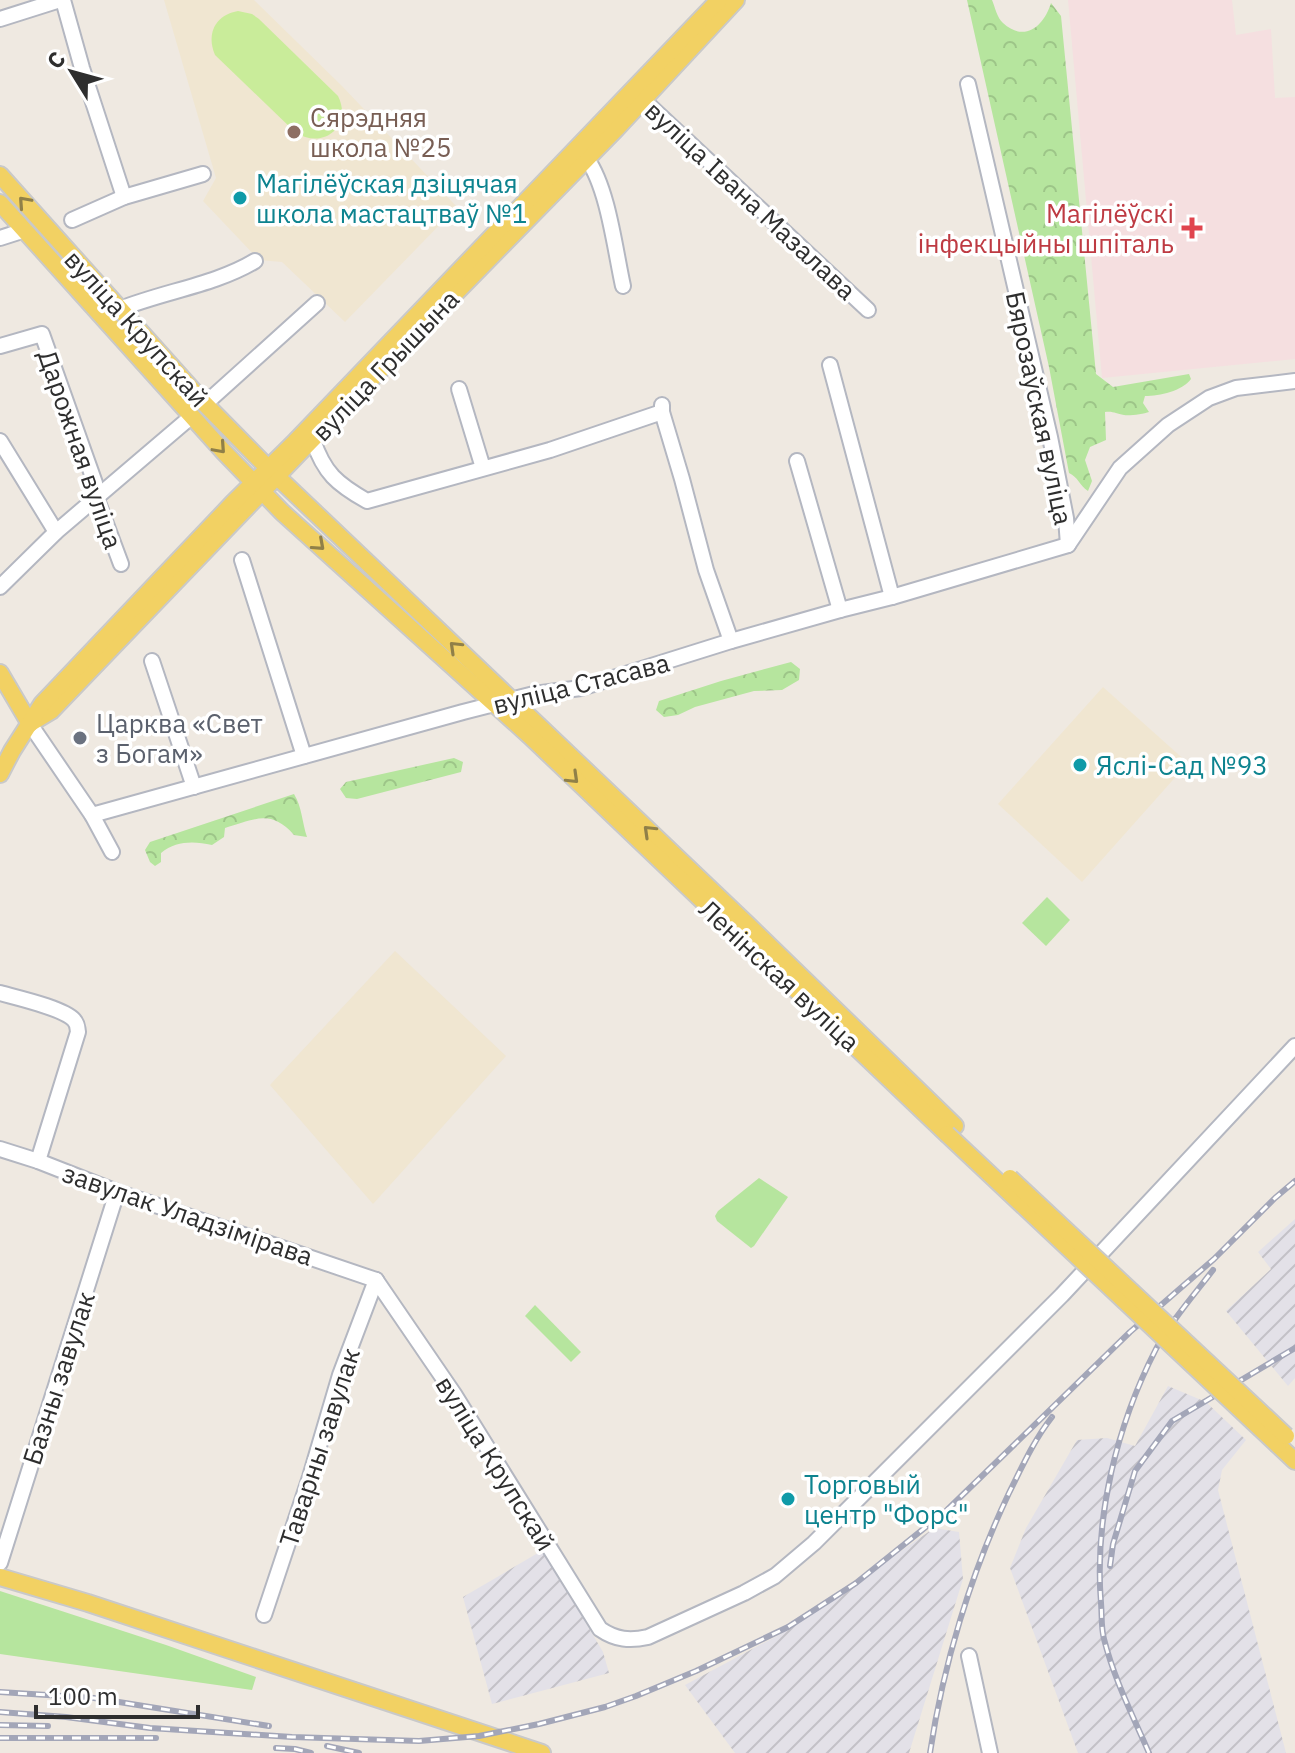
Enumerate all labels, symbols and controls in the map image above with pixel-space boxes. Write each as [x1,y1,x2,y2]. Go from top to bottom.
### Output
north arrow [32,32,112,112]
text: С [40,45,72,74]
street label: вуліца Iвана Мазалава [638,93,864,307]
place label: Сярэдняя школа №25 [310,100,452,164]
marker: Сярэдняя школа №25 [285,123,303,141]
place label: Магілёўская дзіцячая школа мастацтваў №1 [256,166,527,230]
marker: Магілёўская дзіцячая школа мастацтваў №1 [231,189,249,207]
place label: Магілёўскі інфекцыйны шпіталь [918,196,1174,260]
one-way arrow [19,197,33,211]
marker: Магілёўскі інфекцыйны шпіталь [1181,217,1203,239]
street label: вуліца Крупскай [57,242,217,414]
street label: вуліца Грышына [304,282,466,448]
street label: Бярозаўская вуліца [999,288,1081,528]
street label: Дарожная вуліца [31,345,131,553]
one-way arrow [211,439,226,453]
one-way arrow [310,536,324,551]
one-way arrow [450,642,464,657]
street label: вуліца Стасава [489,645,673,721]
place label: Царква «Свет з Богам» [96,706,263,770]
marker: Царква «Свет з Богам» [71,729,89,747]
place label: Яслі-Сад №93 [1096,748,1268,782]
marker: Яслі-Сад №93 [1071,756,1089,774]
one-way arrow [564,769,578,783]
one-way arrow [644,826,658,840]
street label: Ленінская вуліца [692,892,868,1058]
street label: завулак Уладзімірава [58,1155,318,1273]
street label: Базны завулак [14,1287,102,1469]
street label: Таварны завулак [271,1343,367,1551]
street label: вуліца Крупскай [429,1369,563,1557]
place label: Торговый центр "Форс" [804,1467,969,1531]
marker: Торговый центр "Форс" [779,1490,797,1508]
scale bar [36,1669,198,1719]
text: 100 m [48,1680,118,1712]

